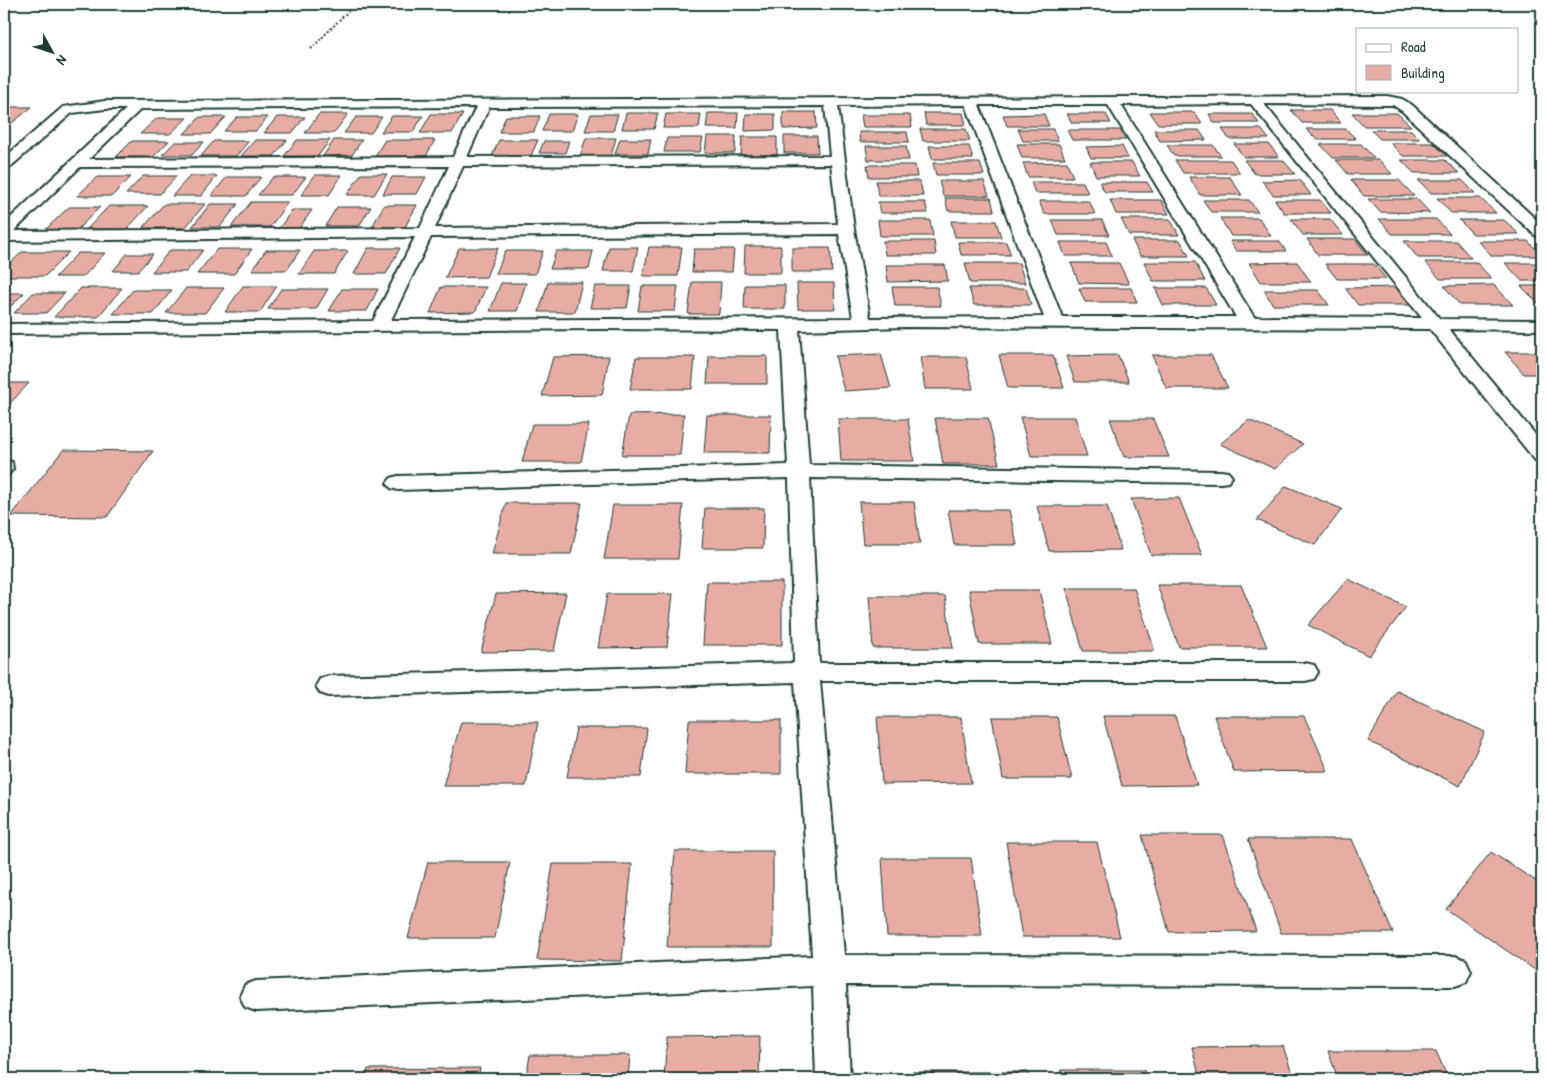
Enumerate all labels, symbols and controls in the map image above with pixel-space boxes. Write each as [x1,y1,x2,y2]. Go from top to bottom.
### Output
north arrow [28,28,78,78]
legend [1356,28,1518,92]
text: Road [1401,36,1426,57]
text: N [52,52,72,70]
text: Building [1401,62,1445,83]

